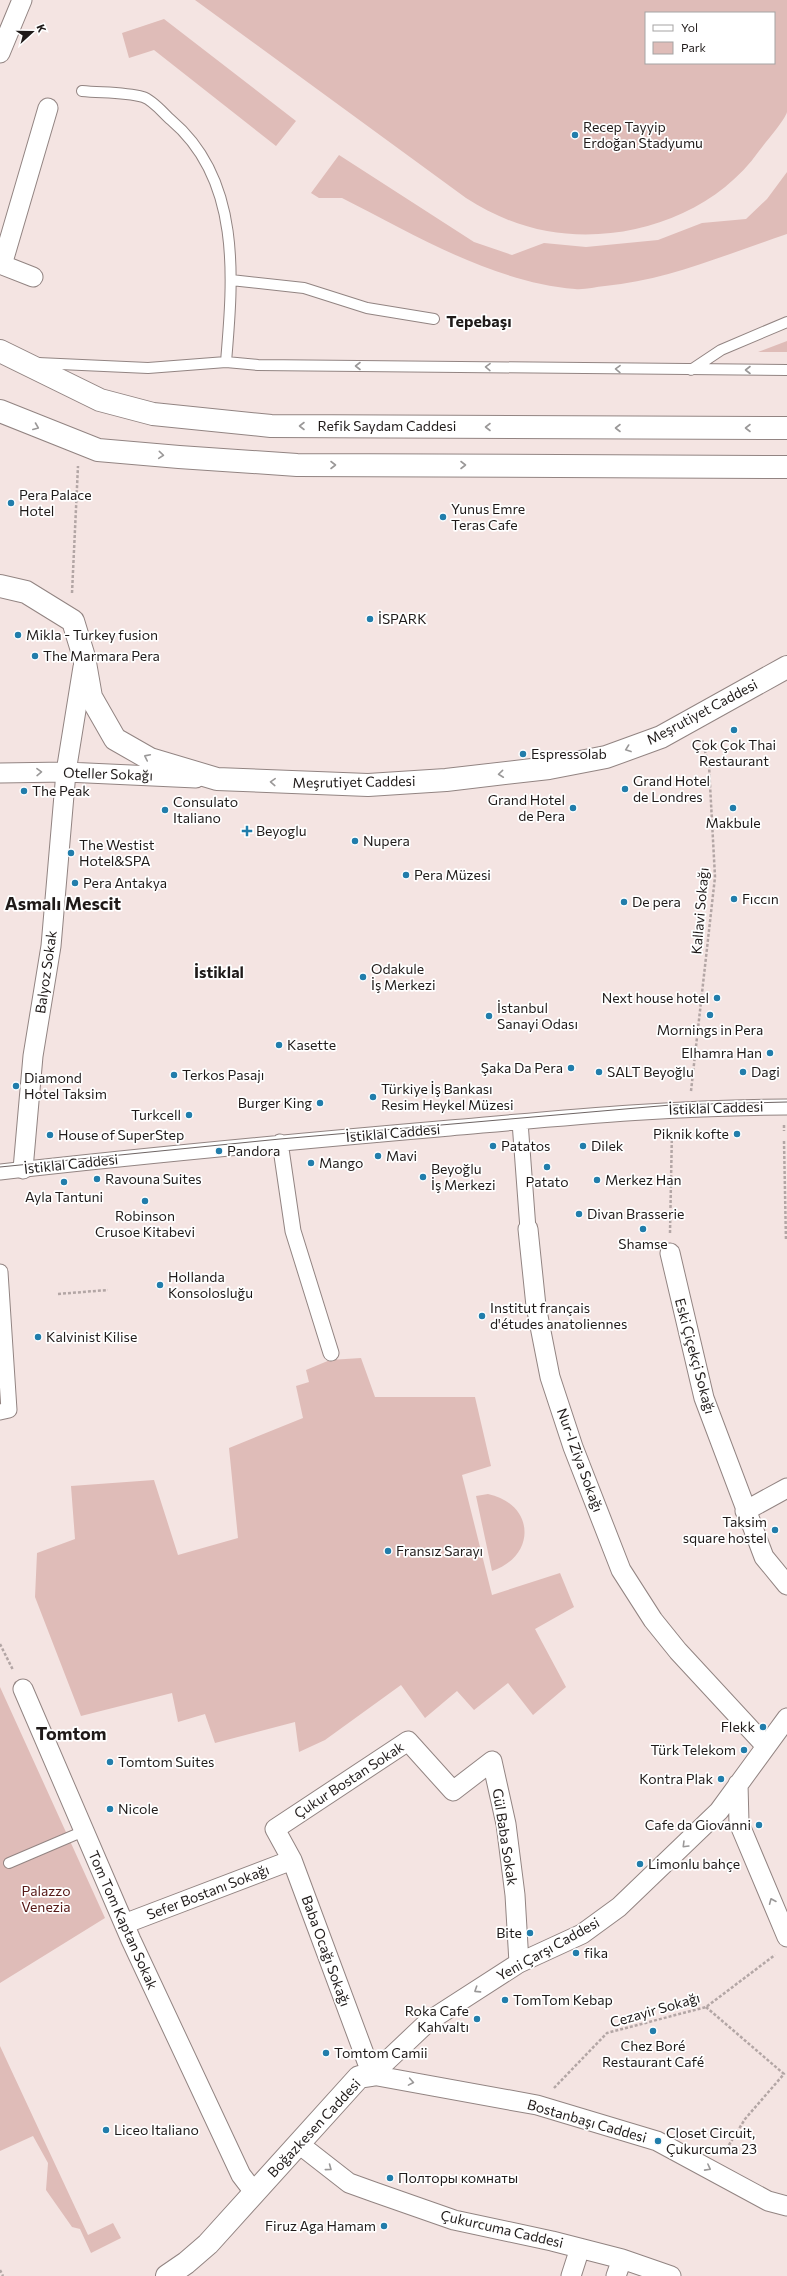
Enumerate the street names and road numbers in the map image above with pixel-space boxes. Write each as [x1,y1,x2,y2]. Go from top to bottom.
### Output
street label: Refik Saydam Caddesi [318,417,456,434]
street label: Meşrutiyet Caddesi [643,675,760,748]
street label: Oteller Sokağı [63,763,153,784]
street label: Meşrutiyet Caddesi [292,772,416,791]
street label: Kallavi Sokağı [687,867,712,955]
street label: Balyoz Sokak [31,929,60,1015]
street label: İstiklal Caddesi [668,1097,764,1118]
street label: İstiklal Caddesi [345,1120,441,1145]
street label: İstiklal Caddesi [23,1150,119,1177]
street label: Eski Çiçekçi Sokağı [672,1296,719,1416]
street label: Nur-I Ziya Sokağı [554,1406,607,1514]
street label: Çukur Bostan Sokak [291,1738,407,1821]
street label: Gül Baba Sokak [489,1787,522,1887]
street label: Tom Tom Kaptan Sokak [85,1848,162,1992]
street label: Sefer Bostanı Sokağı [144,1860,272,1923]
street label: Baba Ocağı Sokağı [298,1893,354,2009]
street label: Yeni Çarşı Caddesi [493,1913,602,1984]
street label: Cezayir Sokağı [608,1989,702,2030]
street label: Boğazkesen Caddesi [264,2075,364,2181]
street label: Bostanbaşı Caddesi [525,2095,649,2146]
street label: Çukurcuma Caddesi [439,2206,565,2251]

